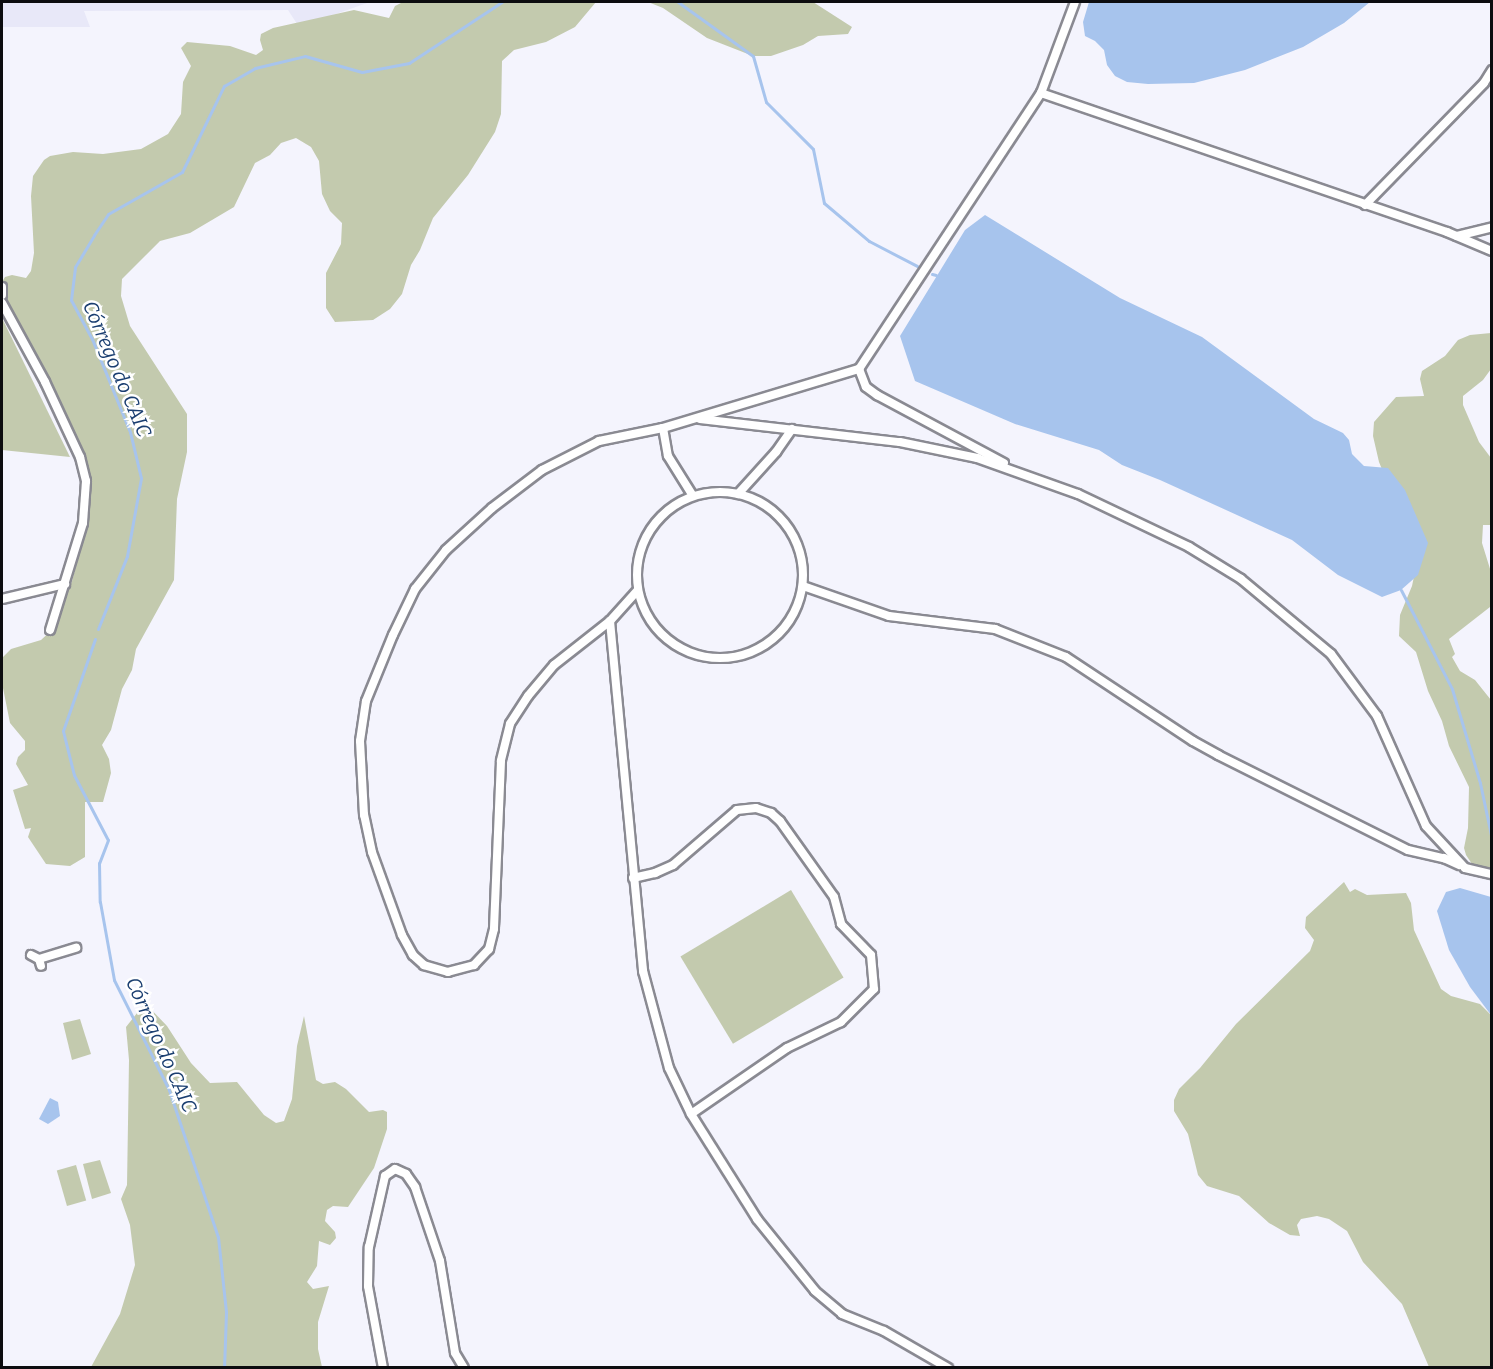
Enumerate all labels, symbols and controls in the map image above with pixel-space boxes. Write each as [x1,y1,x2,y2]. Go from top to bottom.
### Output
water label: Córrego do CAIC [77,297,157,441]
water label: Córrego do CAIC [120,974,202,1116]

